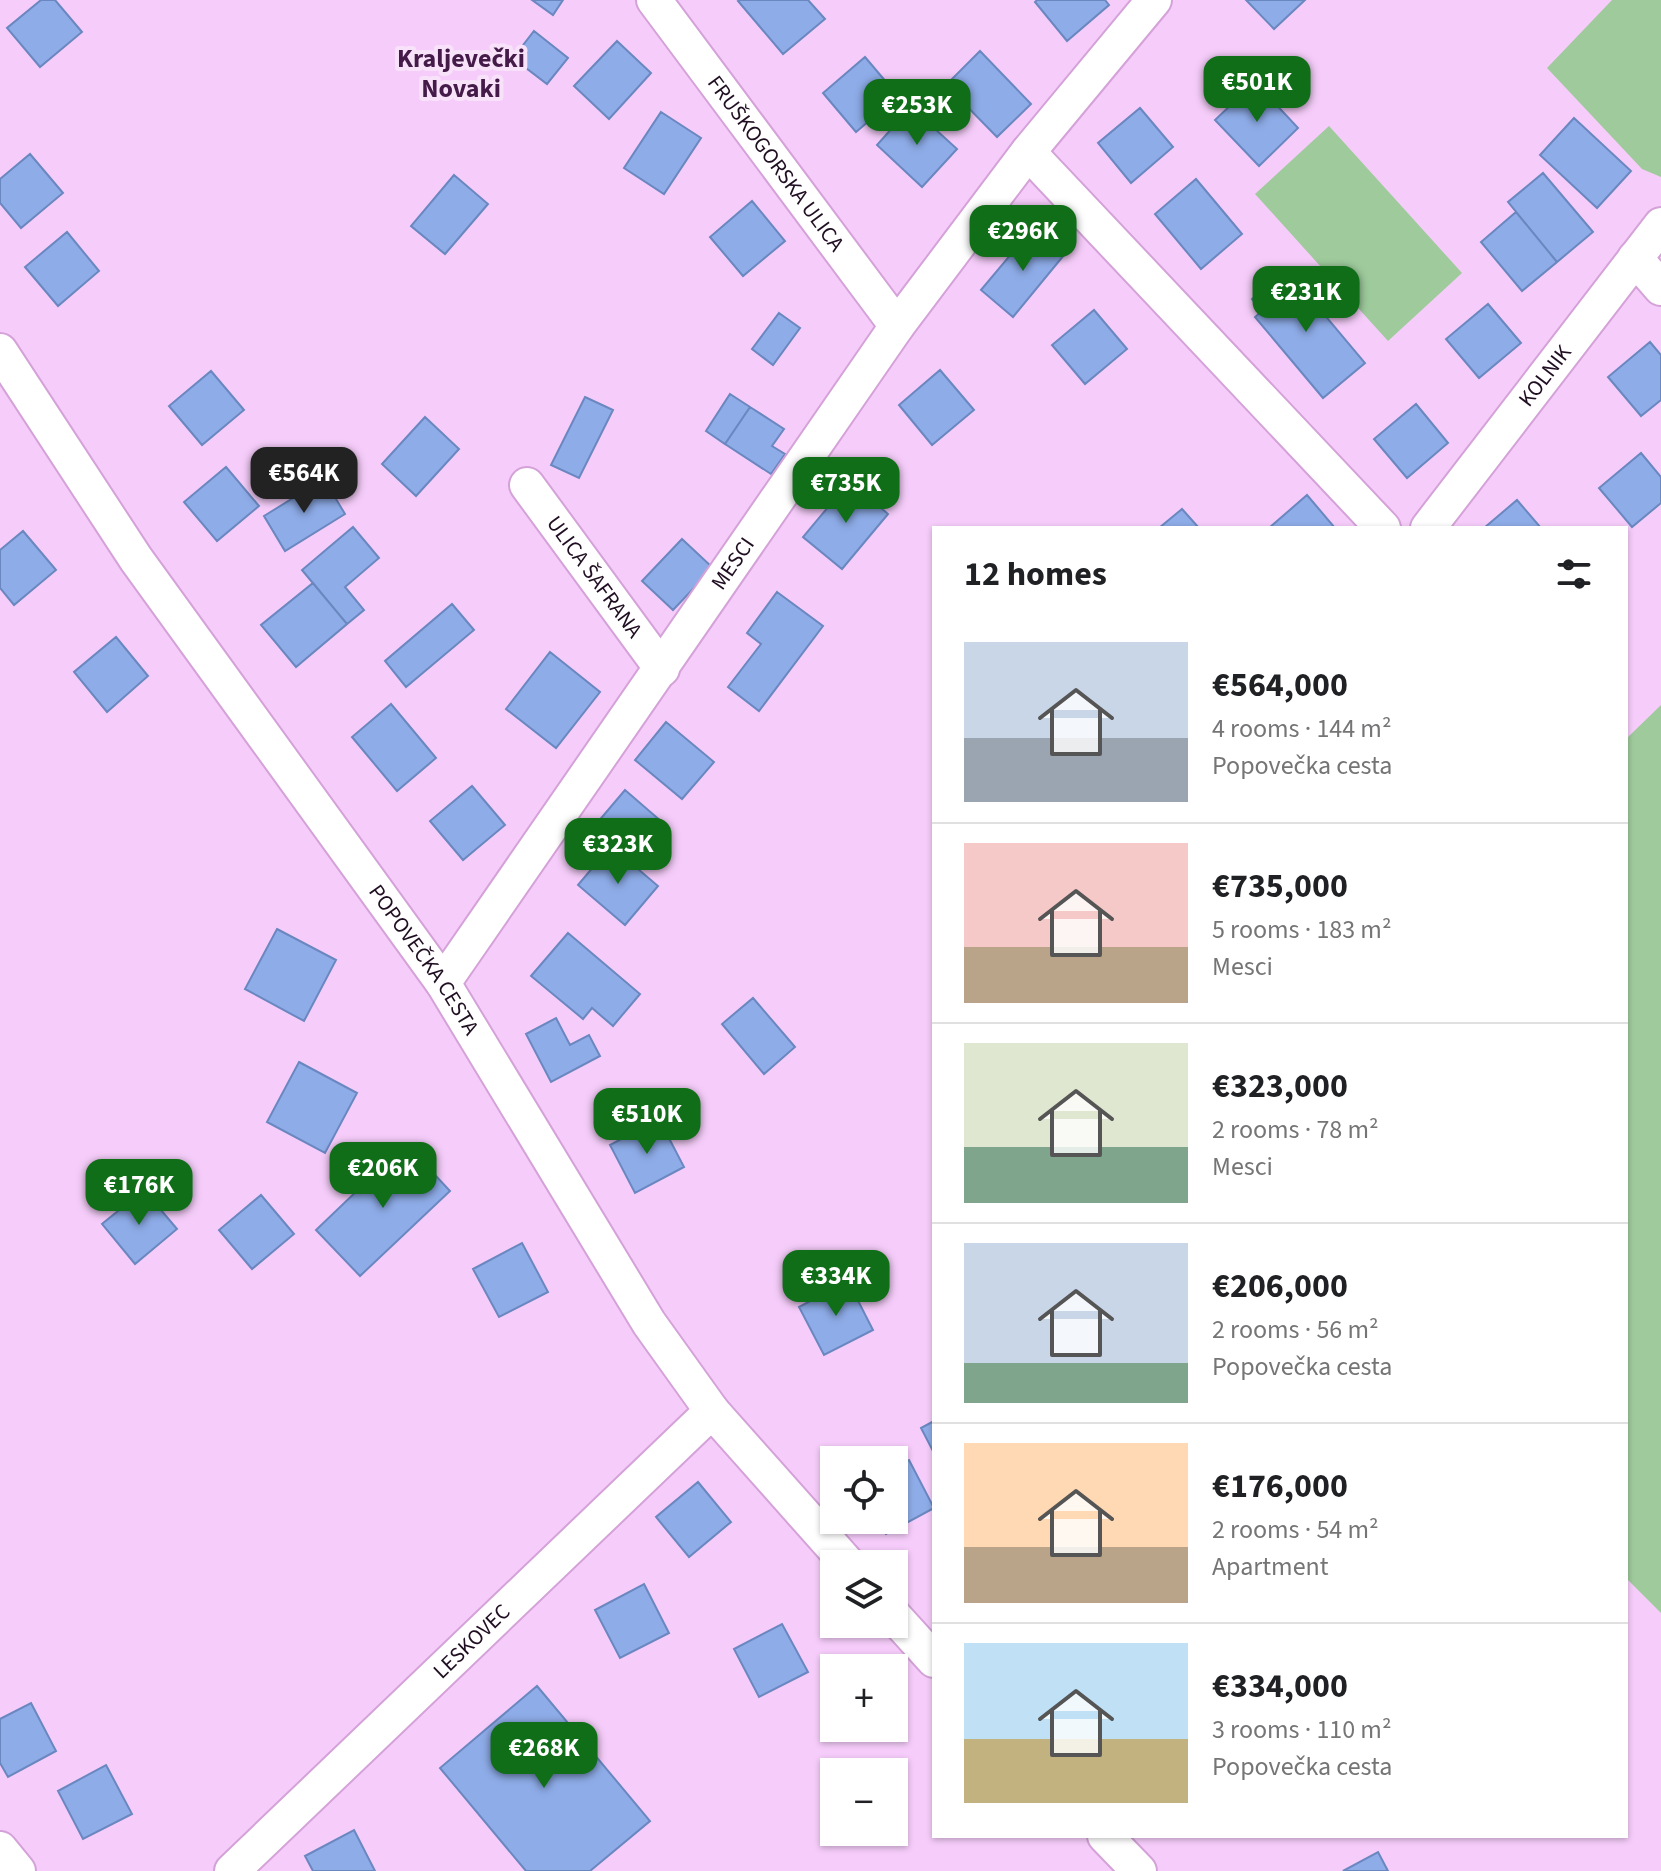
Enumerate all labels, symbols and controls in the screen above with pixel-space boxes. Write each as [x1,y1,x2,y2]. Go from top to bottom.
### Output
district label: Kraljevečki Novaki [397,40,525,107]
pin: €501K [1201,56,1313,124]
text: €501K [1222,63,1292,100]
street label: FRUŠKOGORSKA ULICA [700,69,852,258]
pin: €253K [861,79,973,147]
text: €253K [882,86,952,123]
pin: €296K [967,205,1079,273]
text: €296K [988,212,1058,249]
pin: €231K [1250,266,1362,334]
text: €231K [1271,273,1341,310]
street label: KOLNIK [1511,338,1579,413]
pin: €564K [248,447,360,515]
text: €564K [269,454,339,491]
pin: €735K [790,457,902,525]
text: €735K [811,464,881,501]
street label: ULICA ŠAFRANA [539,509,650,645]
street label: MESCI [703,531,763,596]
text: 12 homes [964,550,1107,599]
icon: filters [1552,552,1596,596]
text: €564,000 [1212,661,1348,710]
icon: home [1028,674,1124,770]
text: 4 rooms · 144 m² [1212,710,1391,747]
text: Popovečka cesta [1212,747,1392,784]
pin: €323K [562,818,674,886]
text: €323K [583,825,653,862]
text: €735,000 [1212,862,1348,911]
icon: home [1028,875,1124,971]
street label: POPOVEČKA CESTA [361,878,487,1041]
text: 5 rooms · 183 m² [1212,911,1391,948]
text: Mesci [1212,948,1273,985]
text: €323,000 [1212,1062,1348,1111]
icon: home [1028,1075,1124,1171]
pin: €510K [591,1088,703,1156]
text: €510K [612,1095,682,1132]
text: 2 rooms · 78 m² [1212,1111,1379,1148]
pin: €206K [327,1142,439,1210]
text: Mesci [1212,1148,1273,1185]
text: €206K [348,1149,418,1186]
pin: €176K [83,1159,195,1227]
text: €176K [104,1166,174,1203]
pin: €334K [780,1250,892,1318]
text: €334K [801,1257,871,1294]
text: €206,000 [1212,1262,1348,1311]
icon: home [1028,1275,1124,1371]
text: 2 rooms · 56 m² [1212,1311,1379,1348]
text: Popovečka cesta [1212,1348,1392,1385]
map controls [820,1446,908,1846]
button: locate [820,1446,908,1534]
text: €176,000 [1212,1462,1348,1511]
icon: home [1028,1475,1124,1571]
text: 2 rooms · 54 m² [1212,1511,1379,1548]
text: Apartment [1212,1548,1329,1585]
button: layers [820,1550,908,1638]
street label: LESKOVEC [426,1596,518,1686]
button: + [820,1654,908,1742]
text: €334,000 [1212,1662,1348,1711]
icon: home [1028,1675,1124,1771]
text: 3 rooms · 110 m² [1212,1711,1391,1748]
pin: €268K [488,1722,600,1790]
text: €268K [509,1729,579,1766]
text: Popovečka cesta [1212,1748,1392,1785]
button: − [820,1758,908,1846]

